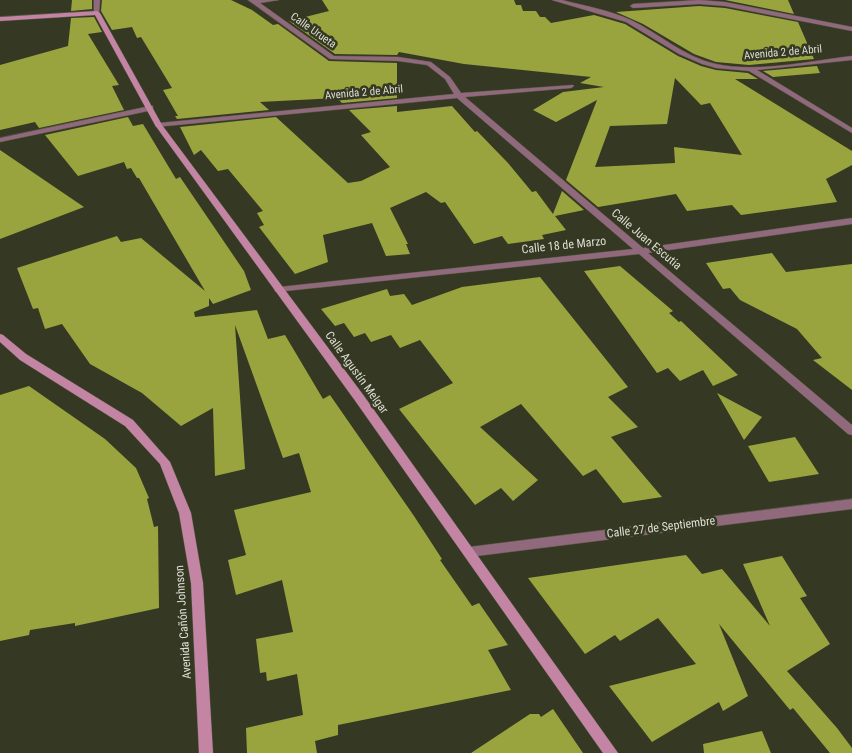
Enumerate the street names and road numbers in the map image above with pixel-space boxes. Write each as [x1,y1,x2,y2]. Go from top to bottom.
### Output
street label: Calle Urueta [288,10,338,52]
street label: Avenida 2 de Abril [743,43,823,63]
street label: Avenida 2 de Abril [324,83,404,103]
street label: Calle Juan Escutia [608,206,684,274]
street label: Calle 18 de Marzo [521,234,607,258]
street label: Calle Agustín Melgar [321,329,391,417]
street label: Calle 27 de Septiembre [606,514,716,542]
street label: Avenida Cañón Johnson [173,565,195,679]

